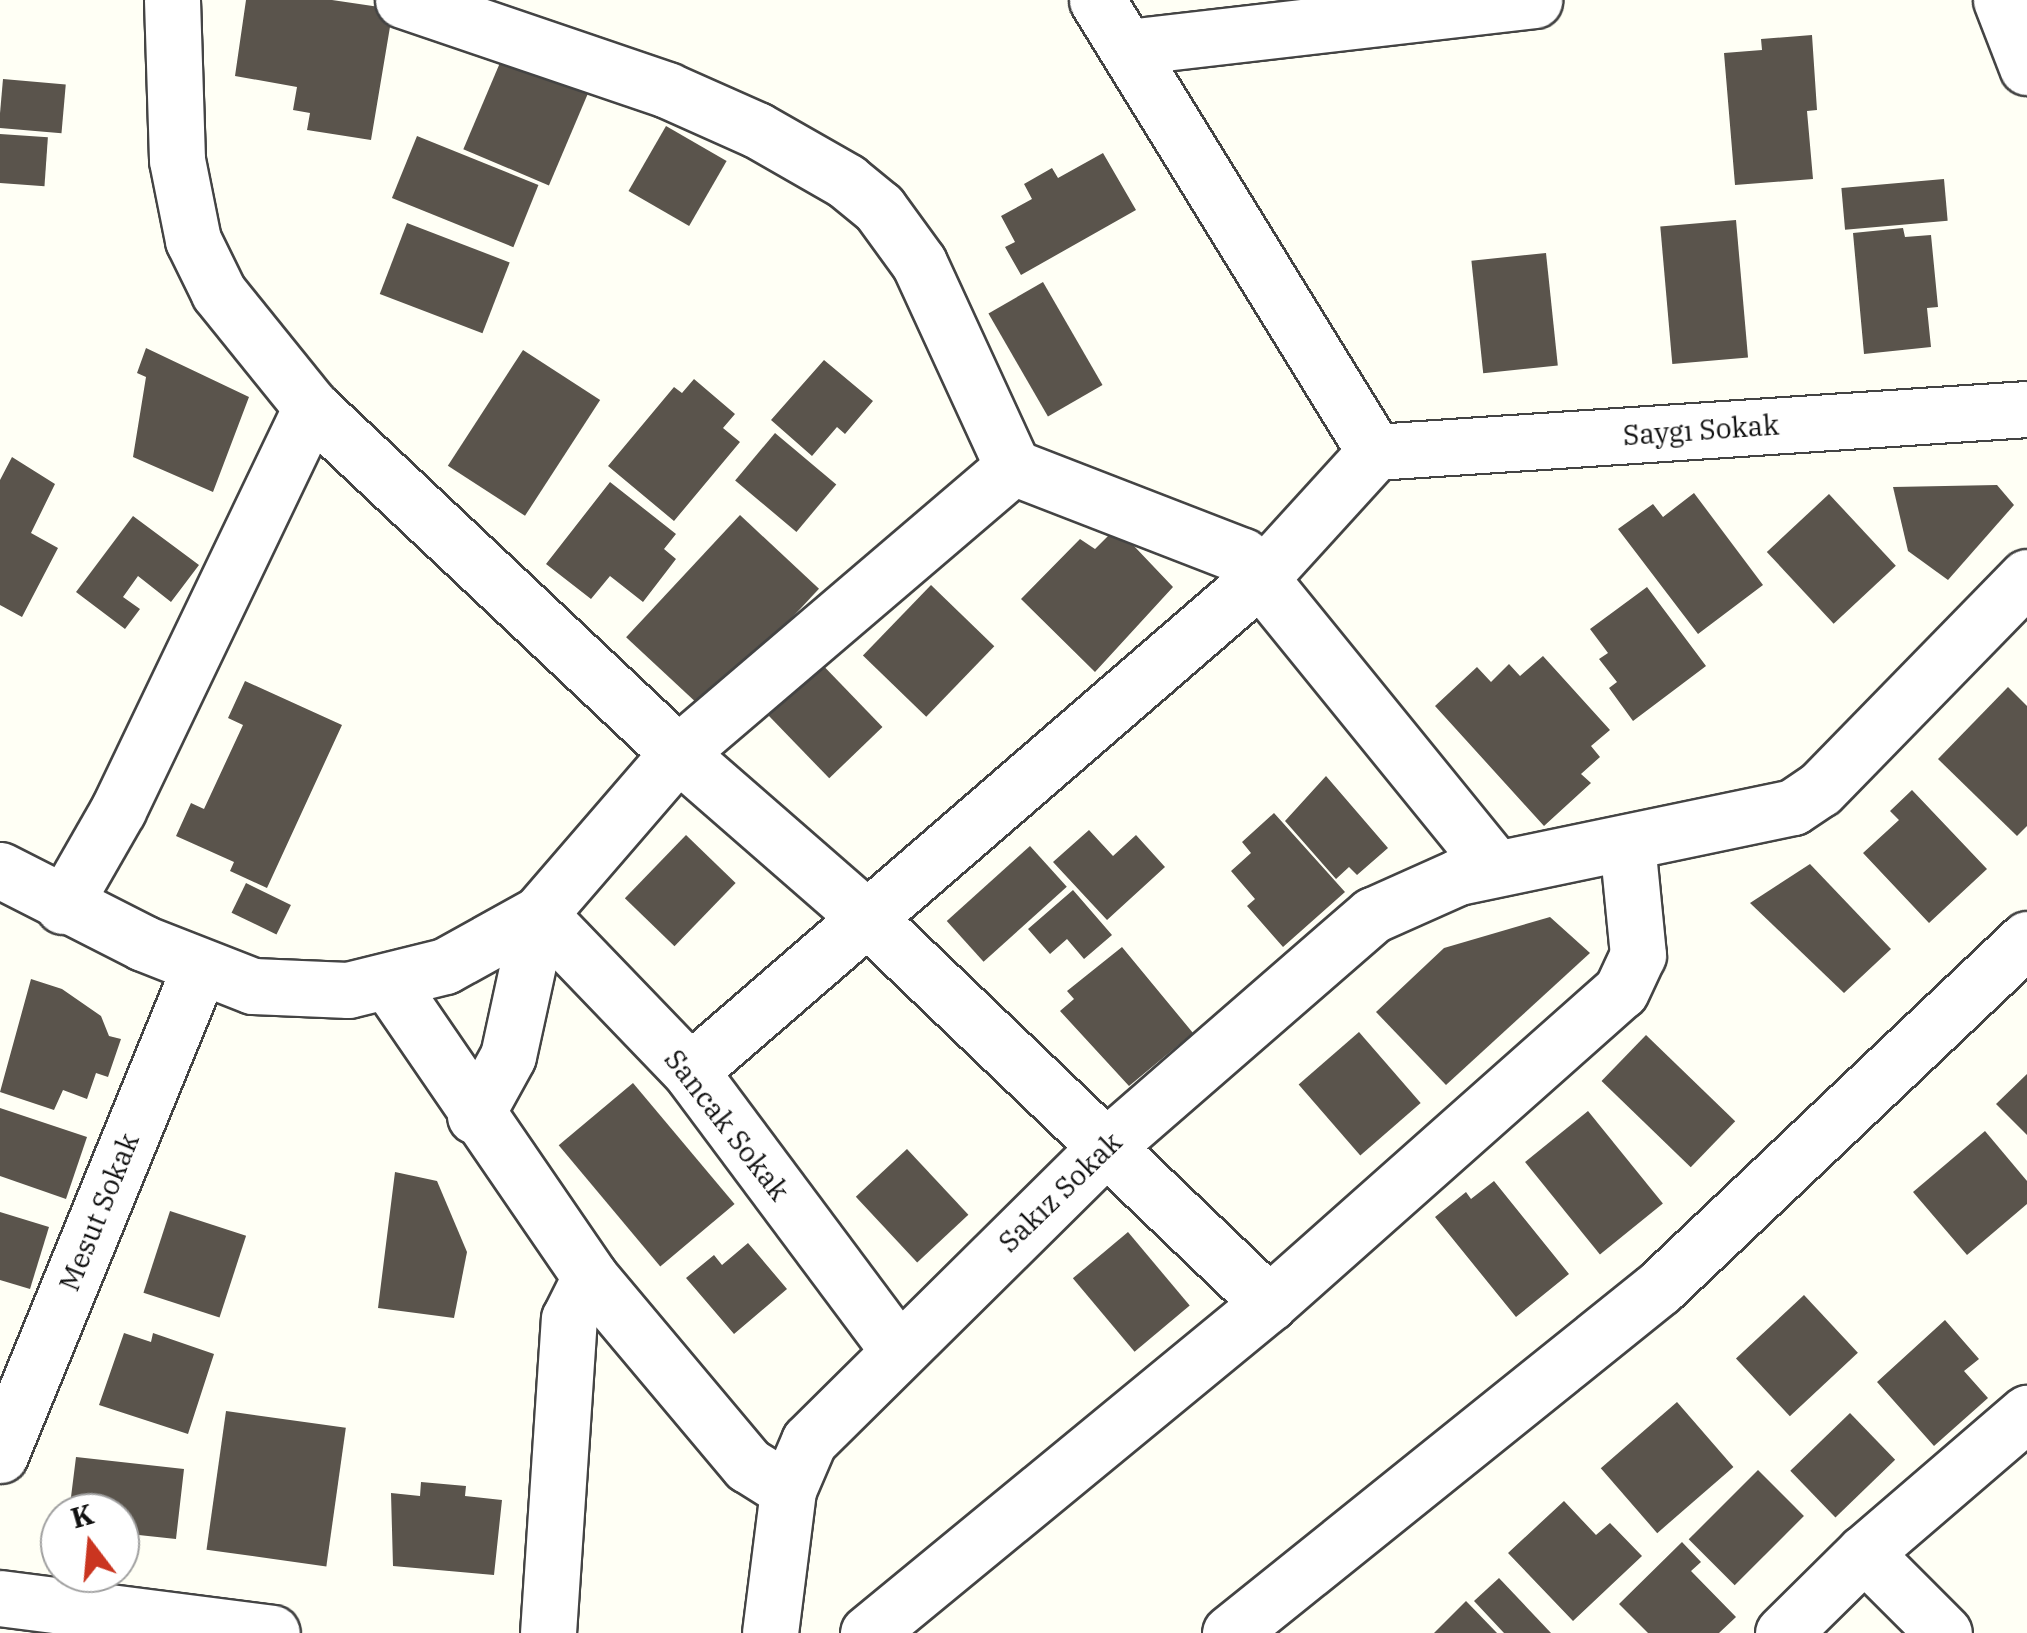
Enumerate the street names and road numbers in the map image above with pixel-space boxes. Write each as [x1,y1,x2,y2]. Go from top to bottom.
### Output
street label: Saygı Sokak [1622,408,1780,452]
street label: Sancak Sokak [658,1043,796,1207]
street label: Sakız Sokak [992,1125,1128,1259]
street label: Mesut Sokak [52,1128,146,1296]

